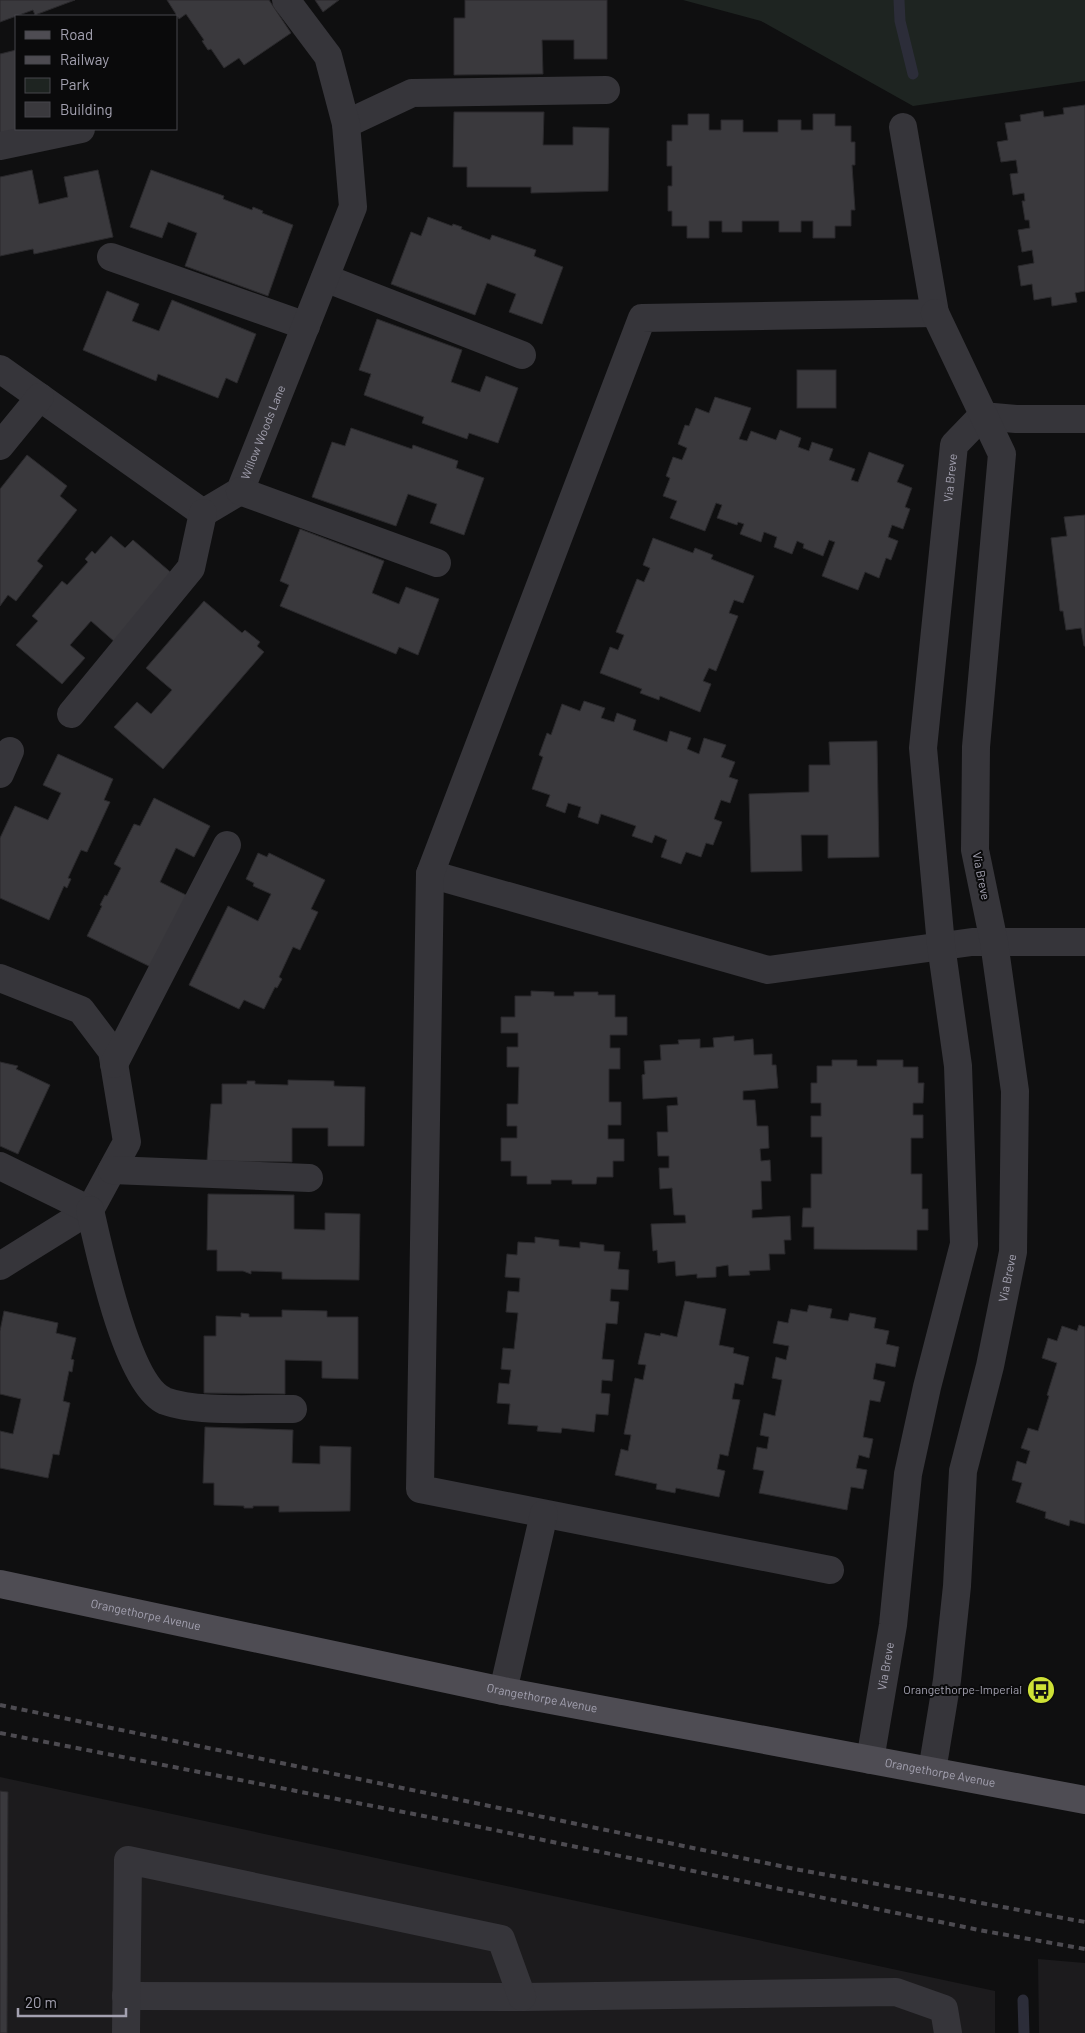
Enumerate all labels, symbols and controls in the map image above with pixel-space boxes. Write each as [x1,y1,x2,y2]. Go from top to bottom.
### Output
legend [15,15,178,130]
text: Road [60,25,93,43]
text: Railway [60,50,109,68]
text: Park [60,75,90,93]
text: Building [60,100,113,118]
street label: Willow Woods Lane [237,383,287,481]
street label: Via Breve [940,453,959,503]
street label: Via Breve [970,851,993,901]
street label: Via Breve [995,1253,1018,1303]
street label: Orangethorpe Avenue [90,1595,202,1633]
street label: Via Breve [874,1641,896,1691]
bus stop icon: Orangethorpe-Imperial [1026,1675,1056,1705]
street label: Orangethorpe Avenue [486,1680,599,1715]
place label: Orangethorpe-Imperial [903,1682,1022,1696]
street label: Orangethorpe Avenue [884,1755,997,1789]
scale bar [18,1986,125,2018]
text: 20 m [25,1993,57,2011]

